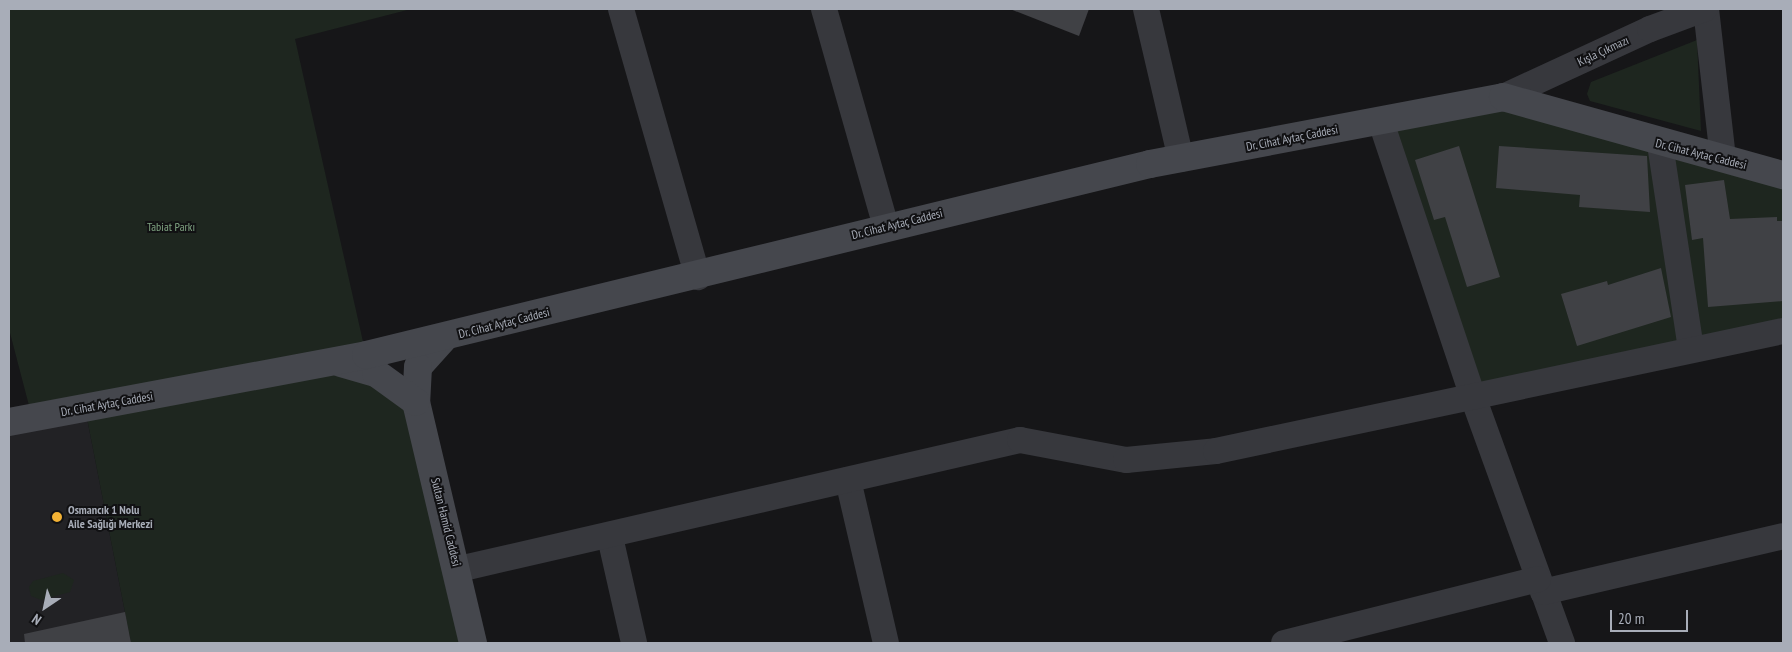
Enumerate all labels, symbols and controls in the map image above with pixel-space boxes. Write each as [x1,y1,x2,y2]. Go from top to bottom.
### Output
street label: Kışla Çıkmazı [1575,33,1631,69]
street label: Dr. Cihat Aytaç Caddesi [1244,122,1340,154]
street label: Dr. Cihat Aytaç Caddesi [1653,136,1749,172]
street label: Dr. Cihat Aytaç Caddesi [849,206,945,242]
park label: Tabiat Parkı [147,220,195,234]
street label: Dr. Cihat Aytaç Caddesi [456,305,552,341]
street label: Dr. Cihat Aytaç Caddesi [59,389,155,419]
street label: Sultan Hamid Caddesi [428,476,464,568]
place label: Osmancık 1 Nolu Aile Sağlığı Merkezi [68,503,153,531]
marker: Osmancık 1 Nolu Aile Sağlığı Merkezi [50,510,64,524]
north arrow [20,582,70,632]
scale bar [1612,600,1690,632]
text: 20 m [1618,609,1644,628]
text: N [28,610,45,629]

